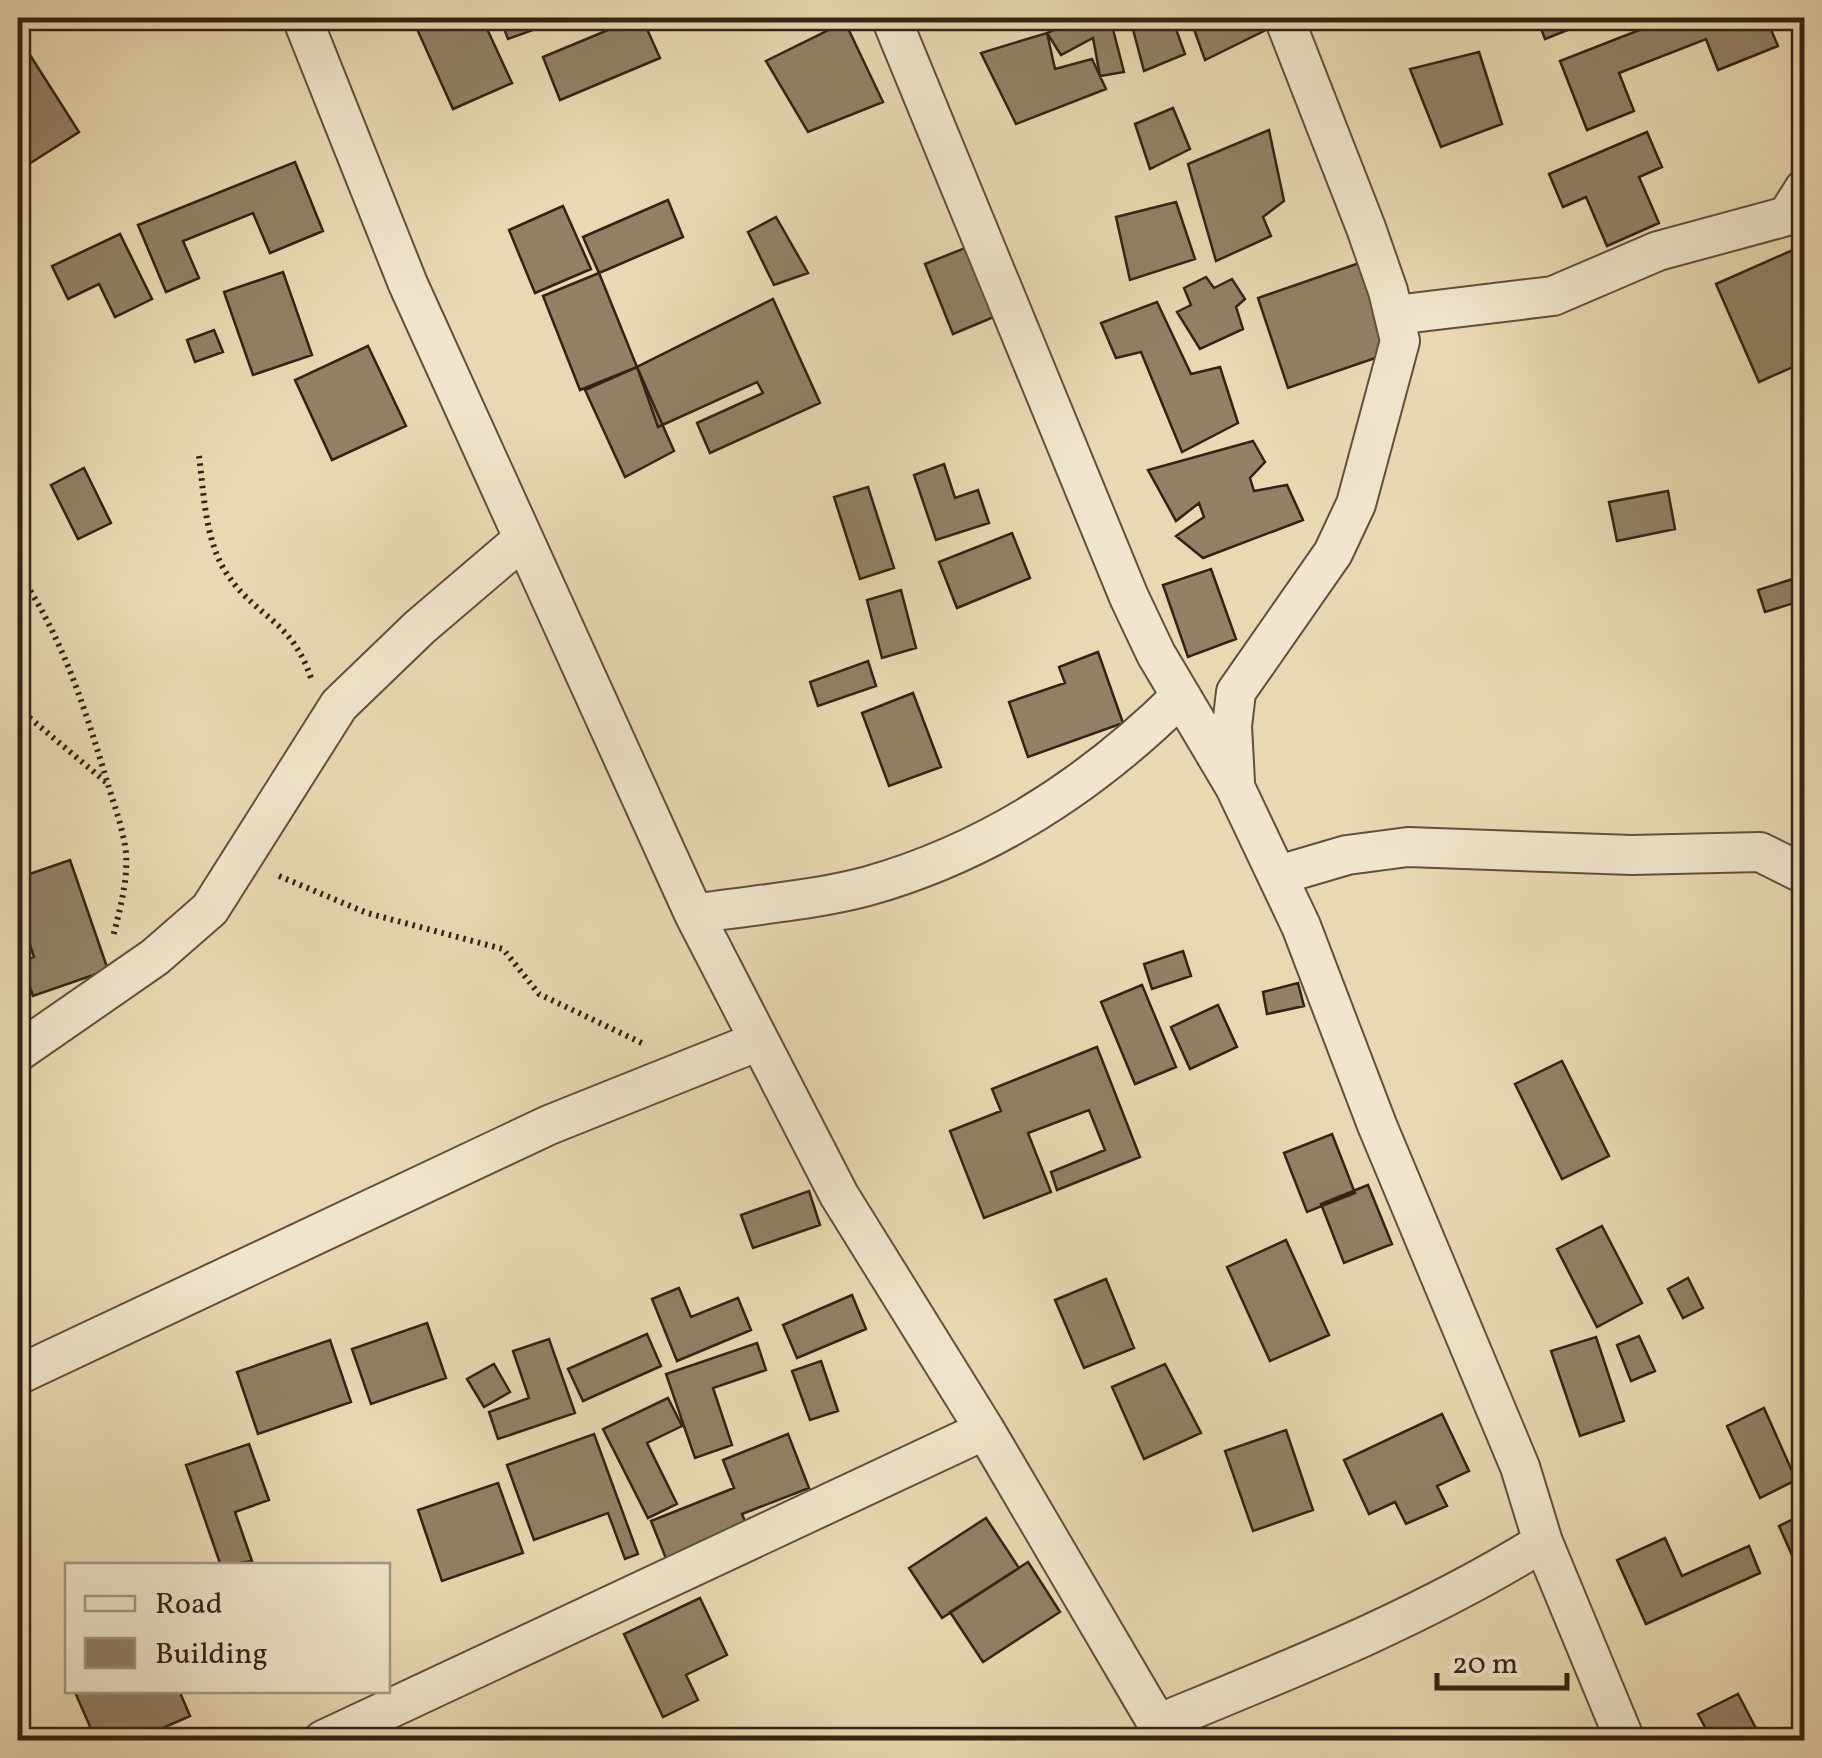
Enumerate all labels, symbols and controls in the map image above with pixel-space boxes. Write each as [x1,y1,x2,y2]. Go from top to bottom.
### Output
legend [65,1563,390,1693]
text: Road [155,1584,223,1626]
scale bar [1437,1628,1567,1690]
text: Building [155,1634,268,1676]
text: 20 m [1452,1644,1518,1686]

